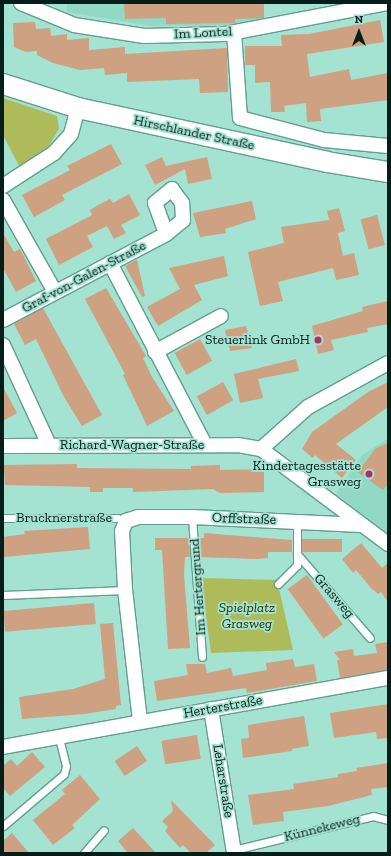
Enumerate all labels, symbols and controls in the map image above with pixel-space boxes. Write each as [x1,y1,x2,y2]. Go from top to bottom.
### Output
north arrow [339,12,379,52]
text: N [355,13,363,26]
street label: Im Lontel [174,23,232,43]
street label: Hirschlander Straße [132,112,256,154]
street label: Graf-von-Galen-Straße [19,237,149,317]
place label: Steuerlink GmbH [205,332,310,348]
marker: Steuerlink GmbH [313,335,323,345]
street label: Richard-Wagner-Straße [60,437,204,453]
place label: Kindertagesstätte Grasweg [253,458,361,490]
marker: Kindertagesstätte Grasweg [364,469,374,479]
street label: Orffstraße [212,509,276,529]
street label: Brucknerstraße [16,510,112,526]
street label: Im Hertergrund [186,538,210,636]
street label: Grasweg [310,570,358,622]
park label: Spielplatz Grasweg [219,600,275,632]
street label: Herterstraße [182,692,264,722]
street label: Leharstraße [209,743,237,819]
street label: Künnekeweg [282,810,362,846]

